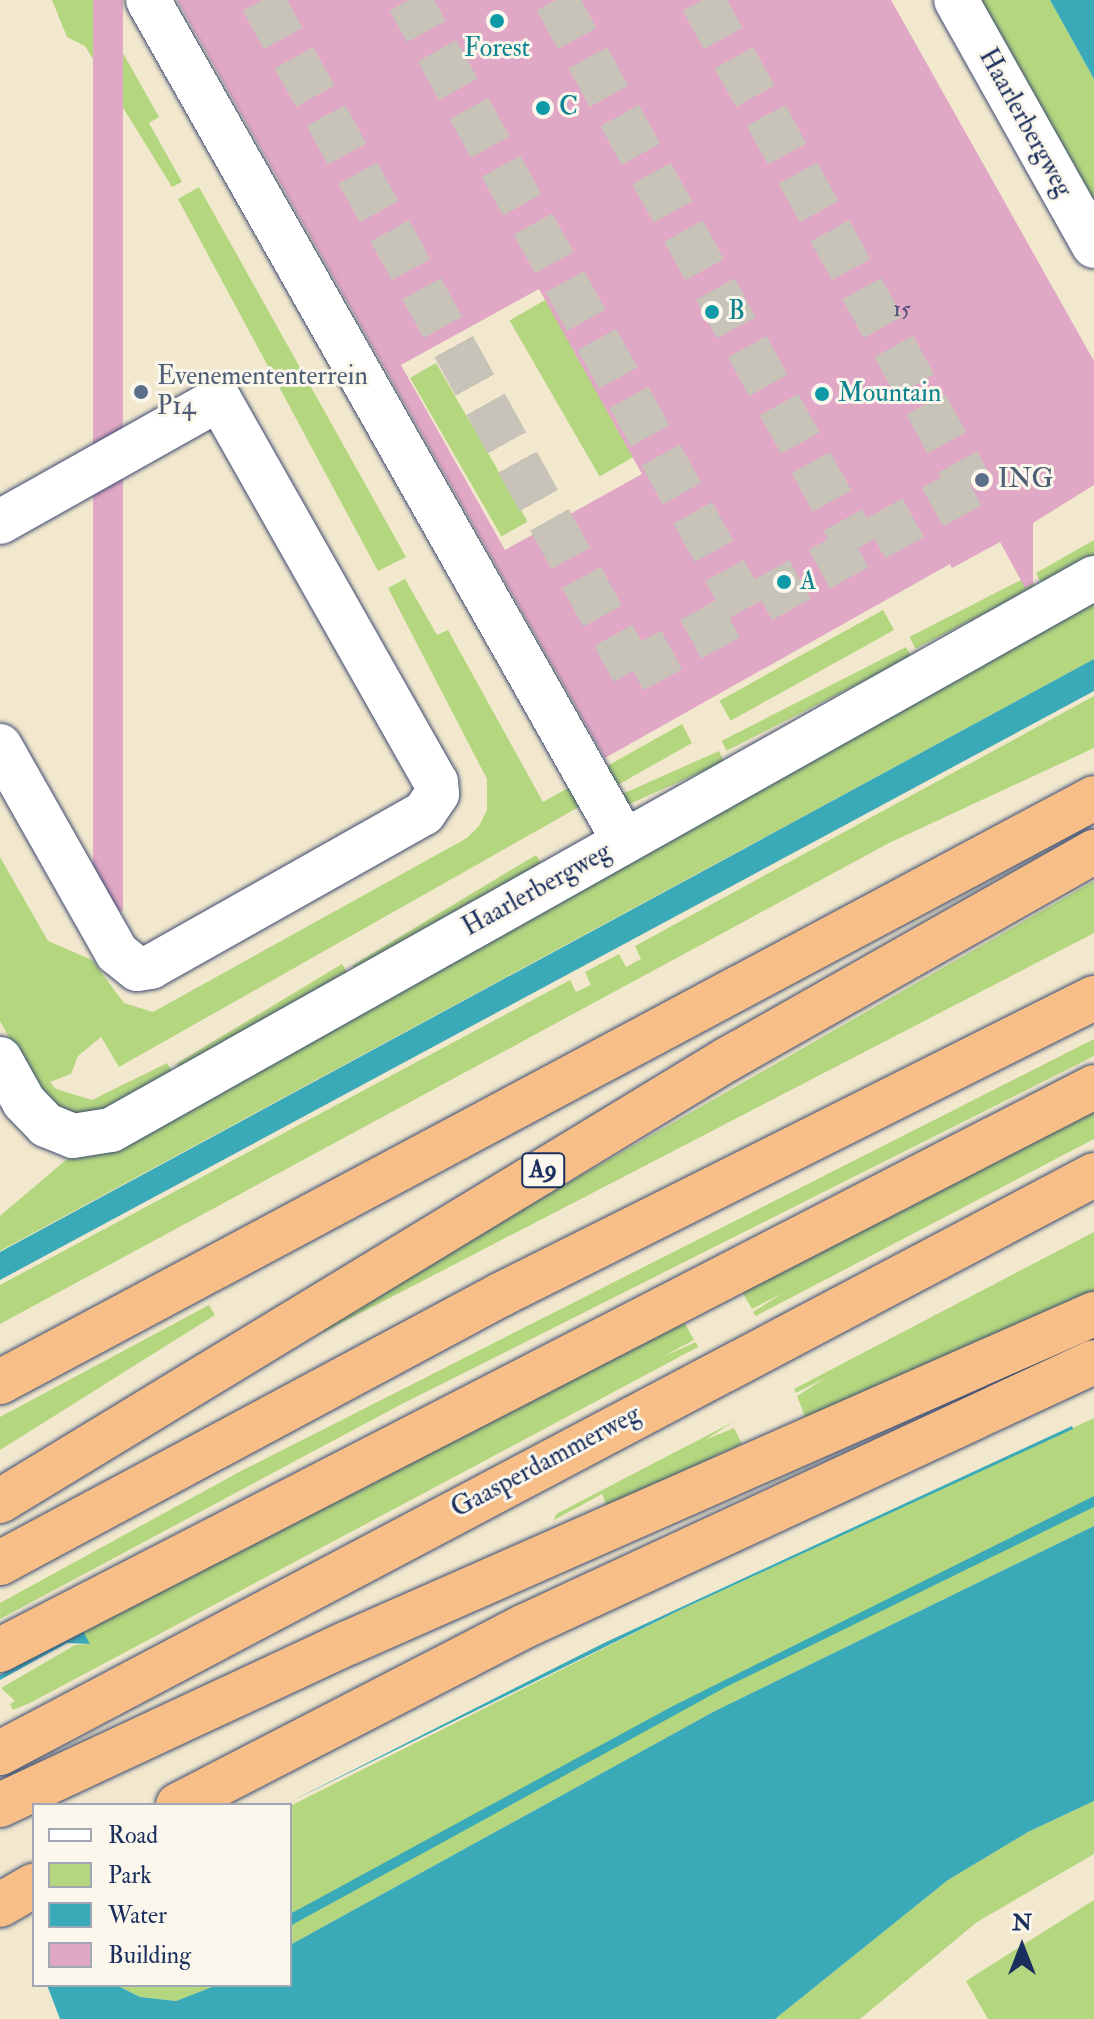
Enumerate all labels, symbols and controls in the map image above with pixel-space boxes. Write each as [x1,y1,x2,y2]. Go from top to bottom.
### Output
marker: Forest [488,12,506,30]
place label: Forest [464,33,530,65]
street label: Haarlerbergweg [971,43,1079,203]
place label: C [559,92,578,124]
marker: C [534,99,552,117]
place label: B [728,296,745,328]
house number: 15 [893,297,911,323]
marker: B [703,303,721,321]
place label: Evenemententerrein P14 [157,361,368,422]
place label: Mountain [838,378,941,410]
marker: Evenemententerrein P14 [132,383,150,401]
marker: Mountain [813,385,831,403]
place label: ING [998,464,1053,496]
marker: ING [973,471,991,489]
place label: A [800,566,817,598]
marker: A [775,573,793,591]
street label: Haarlerbergweg [457,836,617,944]
road number: A9 [521,1150,565,1190]
street label: Gaasperdammerweg [446,1399,646,1525]
legend [32,1803,292,1987]
text: Road [108,1820,158,1851]
text: Park [108,1860,152,1891]
text: Water [108,1900,167,1931]
north arrow [982,1907,1062,1987]
text: N [1012,1909,1032,1937]
text: Building [108,1940,191,1971]

